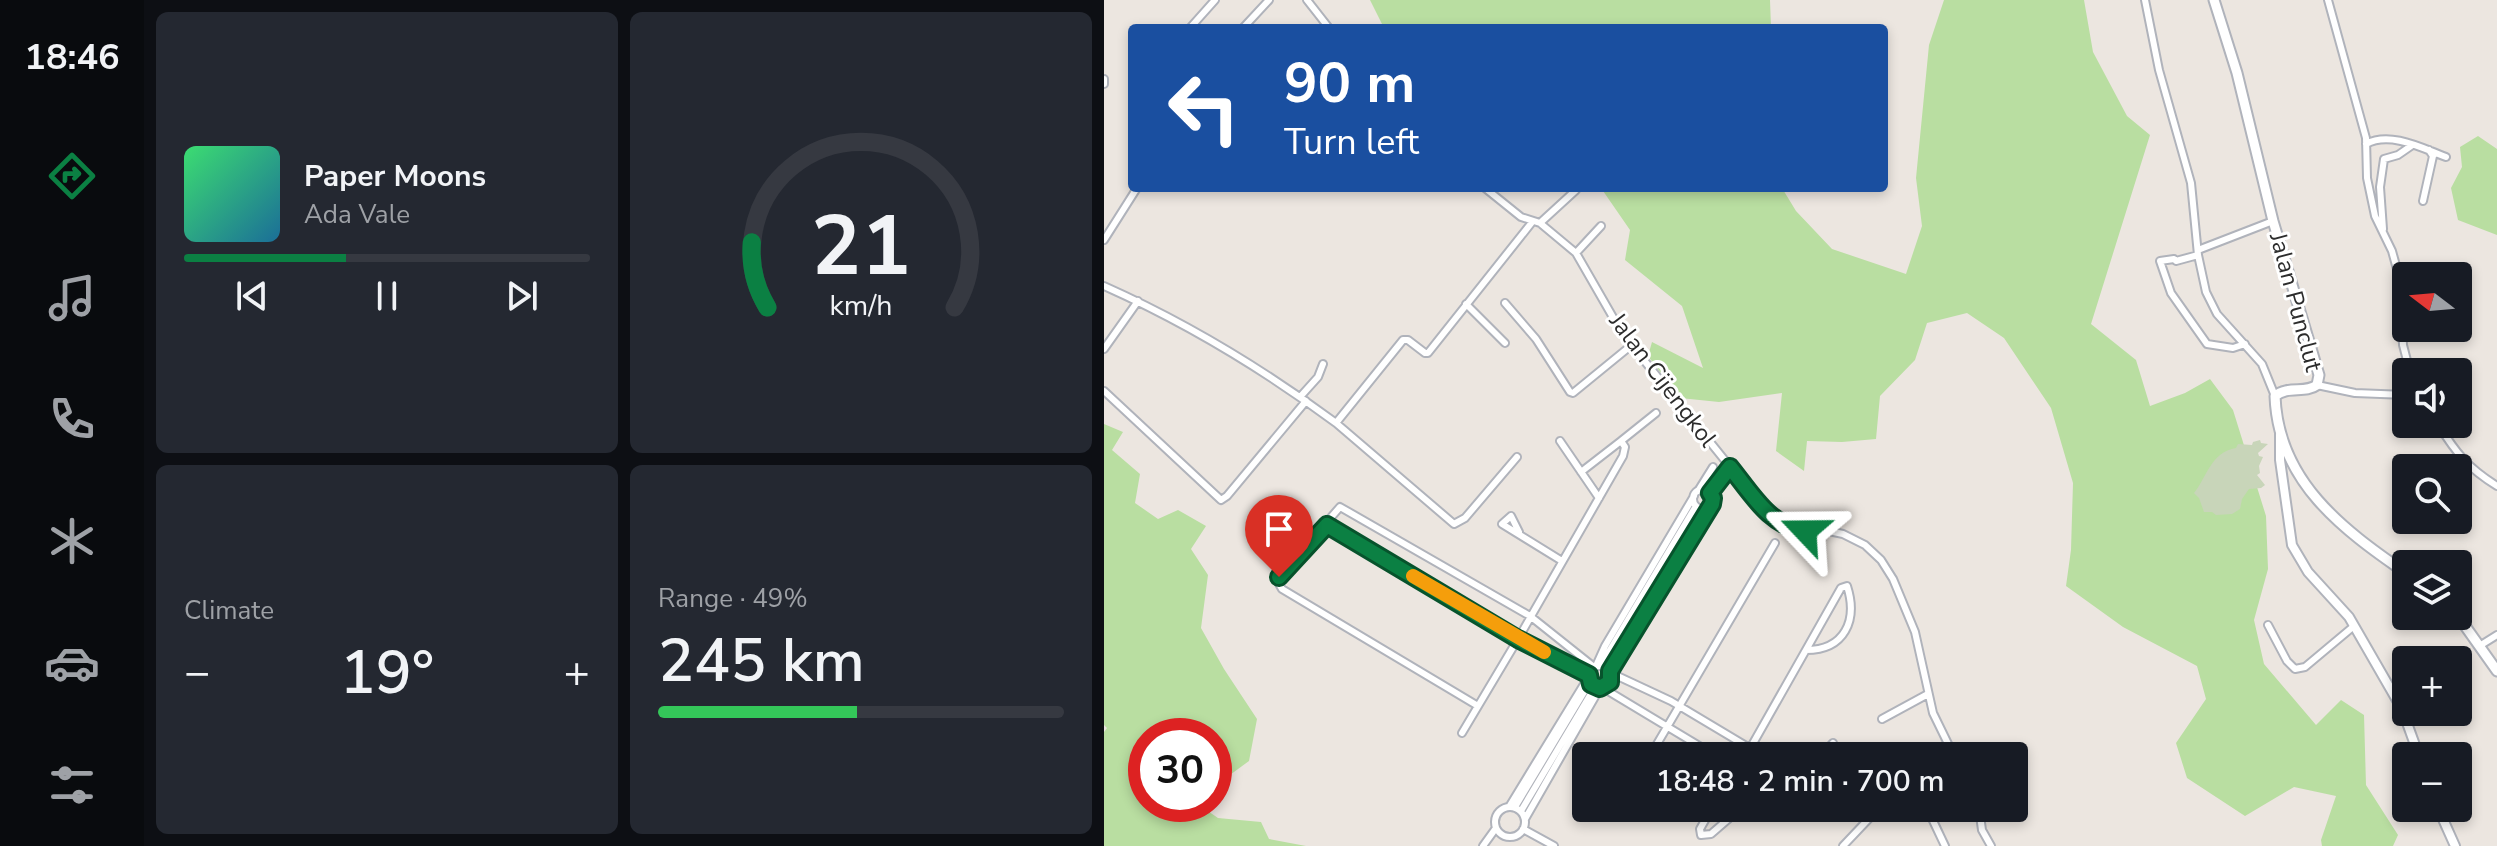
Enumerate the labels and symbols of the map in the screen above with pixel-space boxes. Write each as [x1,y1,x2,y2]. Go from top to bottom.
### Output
street label: Jalan Punclut [2262,228,2330,375]
north arrow [2392,262,2472,342]
street label: Jalan Cijengkol [1601,306,1724,454]
position arrow [1763,489,1847,573]
pin [1245,495,1313,577]
speed limit sign: 30 [1128,718,1232,822]

